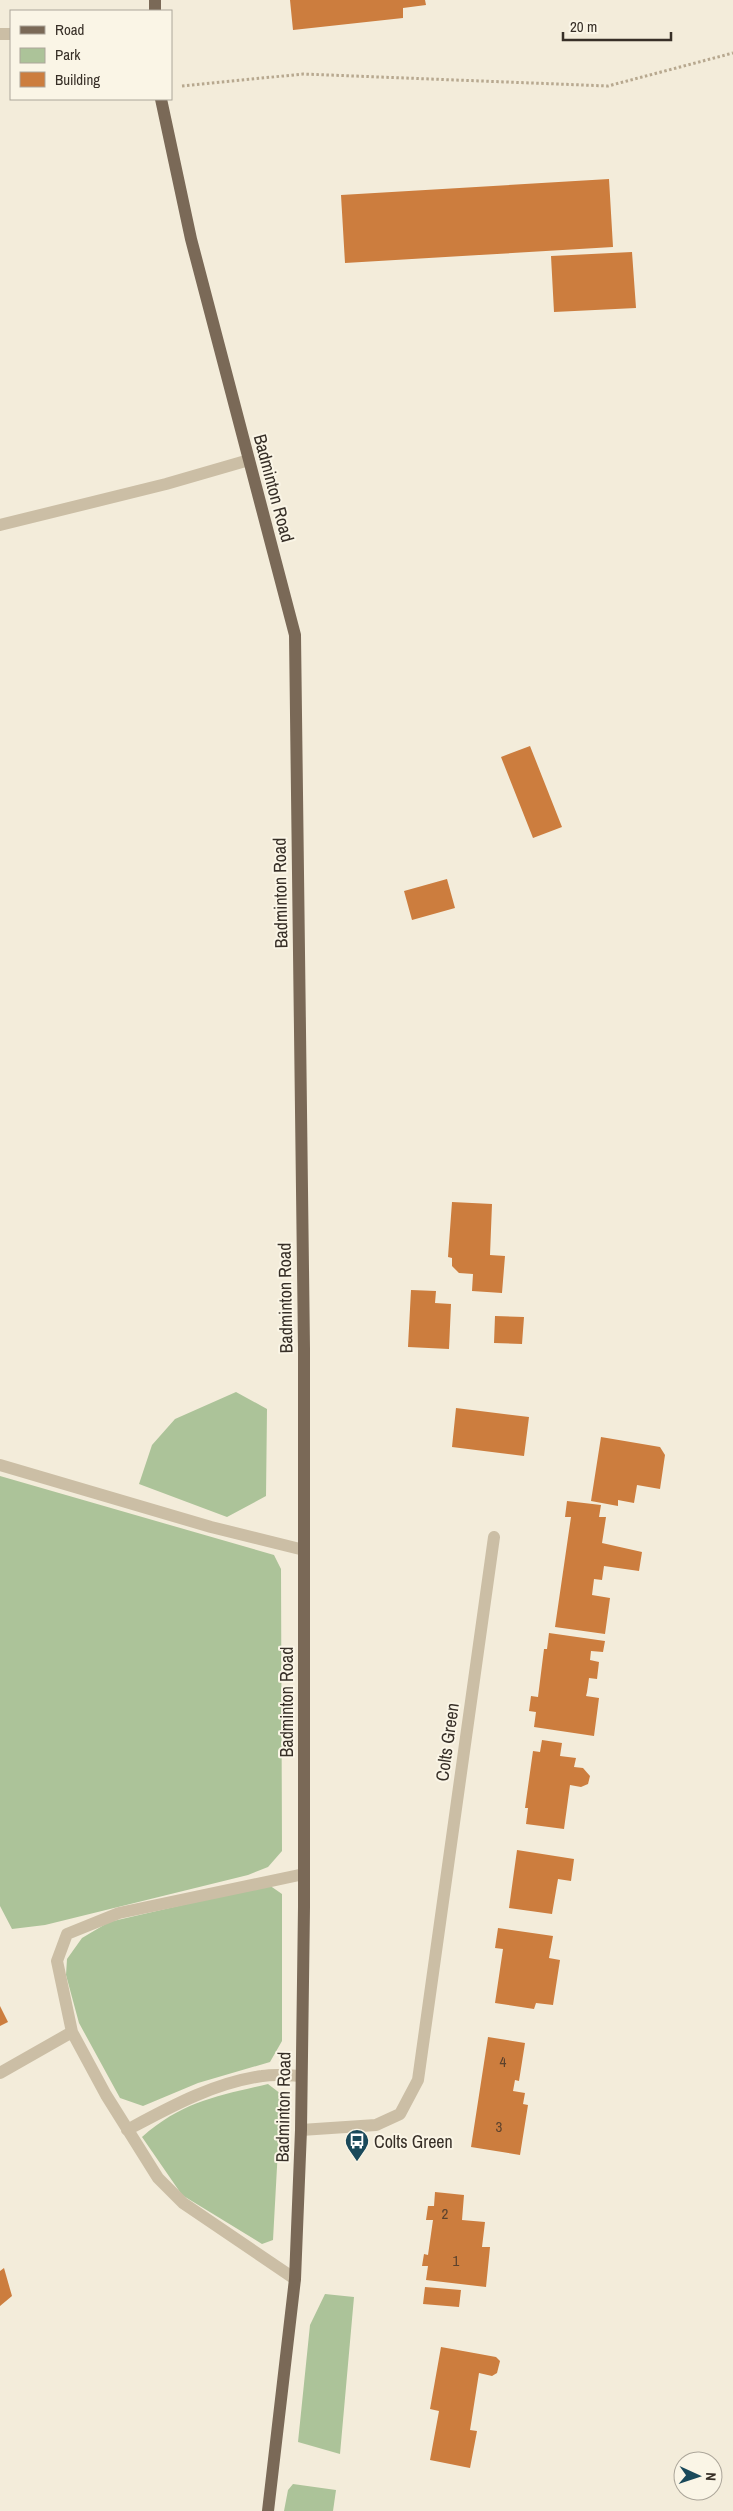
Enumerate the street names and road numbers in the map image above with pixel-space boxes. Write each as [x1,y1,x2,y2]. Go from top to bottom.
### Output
street label: Badminton Road [248,431,300,545]
street label: Badminton Road [267,837,293,949]
street label: Badminton Road [272,1242,298,1354]
street label: Badminton Road [274,1647,299,1757]
street label: Colts Green [429,1701,465,1783]
street label: Badminton Road [270,2051,296,2163]

